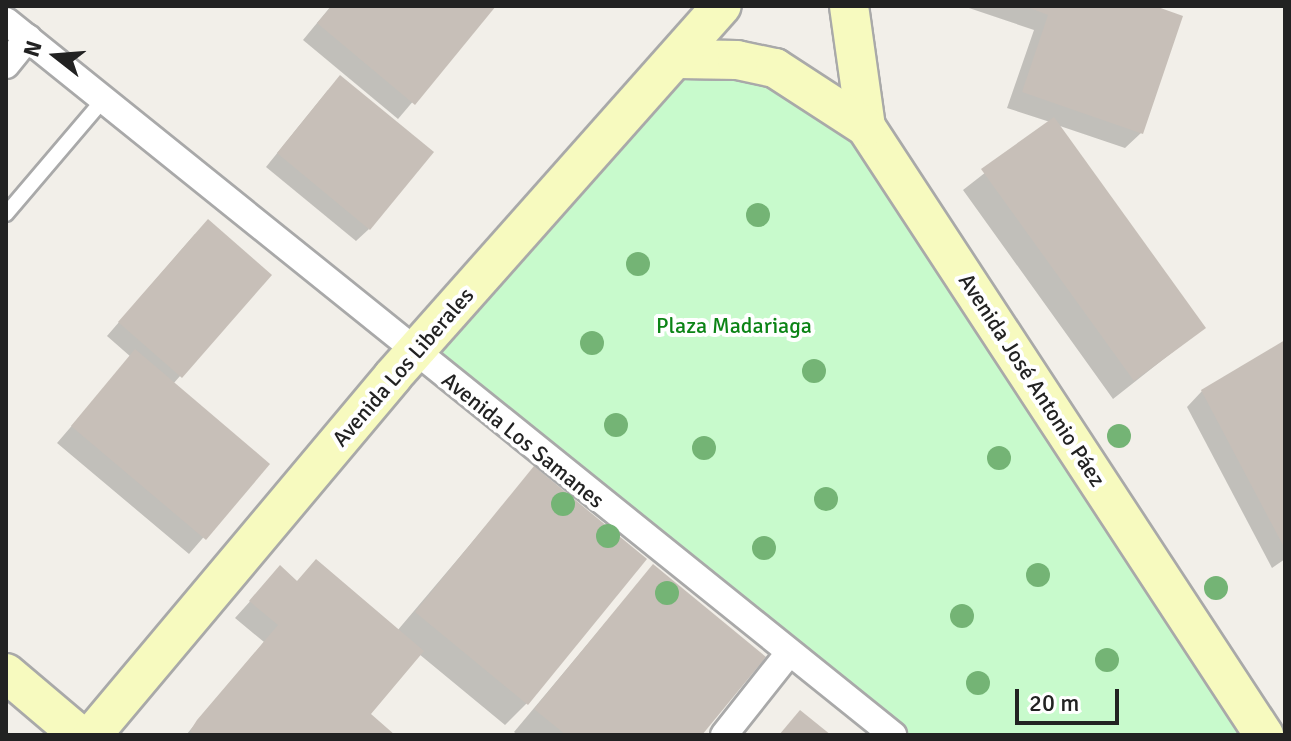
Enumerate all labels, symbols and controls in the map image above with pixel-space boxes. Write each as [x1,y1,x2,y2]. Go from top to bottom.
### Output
north arrow [16,16,96,96]
text: N [17,38,48,60]
street label: Avenida José Antonio Páez [953,268,1111,492]
street label: Avenida Los Liberales [327,282,479,452]
park label: Plaza Madariaga [656,313,812,339]
street label: Avenida Los Samanes [437,367,609,513]
scale bar [1019,673,1123,723]
text: 20 m [1029,688,1079,718]

